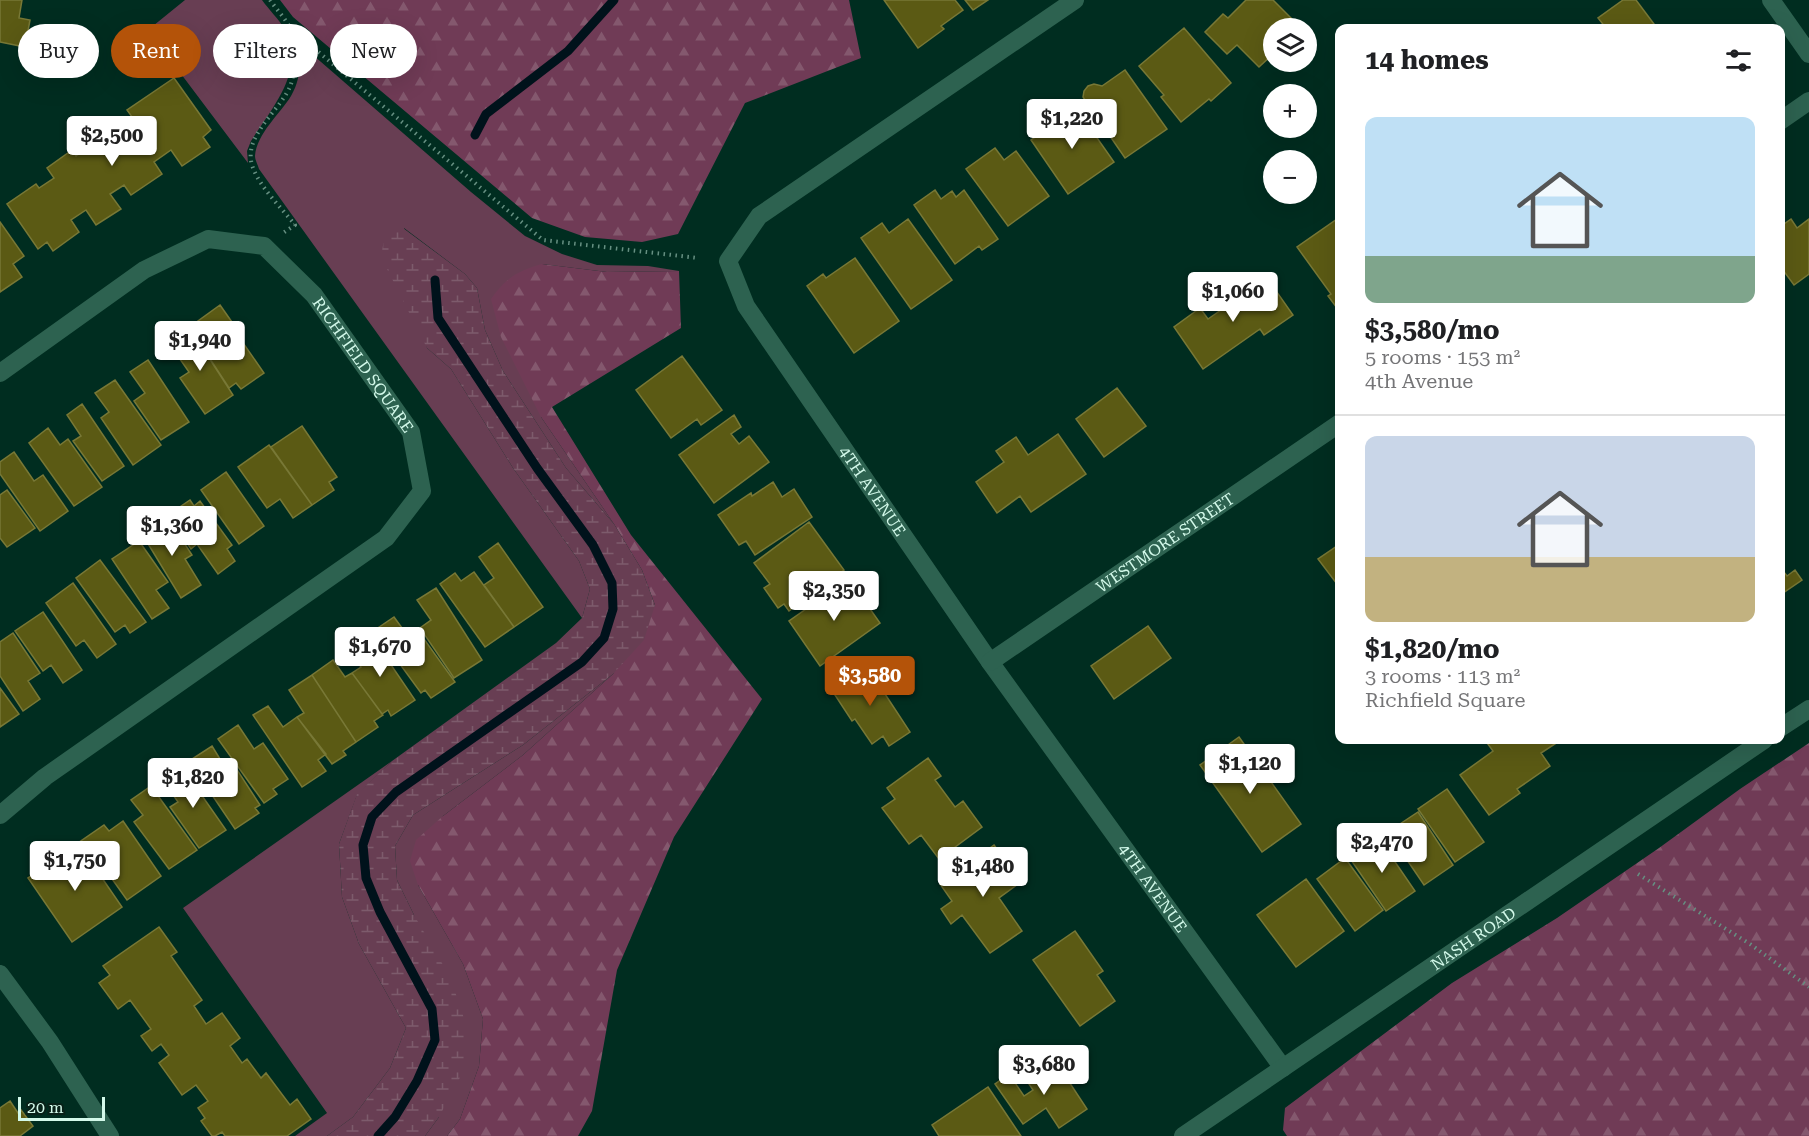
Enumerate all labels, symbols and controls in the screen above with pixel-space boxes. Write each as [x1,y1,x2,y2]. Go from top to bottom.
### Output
map controls [1263,18,1317,204]
button: layers [1263,18,1317,72]
chip: Buy [18,24,99,78]
chip: Rent [111,24,201,78]
chip: Filters [213,24,318,78]
chip: New [330,24,417,78]
icon: filters [1722,44,1755,77]
text: 14 homes [1365,45,1489,75]
button: + [1263,84,1317,138]
pin: $1,220 [1023,99,1121,150]
text: $1,220 [1041,106,1103,130]
pin: $2,500 [63,116,161,167]
text: $2,500 [81,123,143,147]
button: − [1263,150,1317,204]
icon: home [1506,156,1614,264]
pin: $1,060 [1184,272,1282,323]
text: $1,060 [1202,279,1264,303]
street label: RICHFIELD SQUARE [309,293,418,436]
text: $3,580/mo [1365,315,1500,345]
pin: $1,940 [151,321,249,372]
text: $1,940 [169,328,231,352]
text: 5 rooms · 153 m² [1365,345,1520,369]
text: 4th Avenue [1365,369,1473,393]
street label: 4TH AVENUE [835,442,910,539]
icon: home [1506,475,1614,583]
street label: WESTMORE STREET [1092,488,1238,596]
pin: $1,360 [123,506,221,557]
text: $1,360 [141,513,203,537]
pin: $2,350 [785,571,883,622]
text: $2,350 [803,578,865,602]
pin: $1,670 [331,627,429,678]
text: $1,670 [349,634,411,658]
text: $1,820/mo [1365,634,1500,664]
pin: $3,580 [821,656,919,707]
text: $3,580 [839,663,901,687]
text: 3 rooms · 113 m² [1365,664,1520,688]
text: Richfield Square [1365,688,1526,712]
pin: $1,120 [1201,744,1299,795]
text: $1,120 [1219,751,1281,775]
pin: $1,820 [144,758,242,809]
text: $1,820 [162,765,224,789]
pin: $2,470 [1333,823,1431,874]
text: $2,470 [1351,830,1413,854]
street label: 4TH AVENUE [1115,840,1191,936]
pin: $1,750 [26,841,124,892]
pin: $1,480 [934,847,1032,898]
text: $1,750 [44,848,106,872]
text: $1,480 [952,854,1014,878]
street label: NASH ROAD [1427,903,1519,974]
pin: $3,680 [995,1045,1093,1096]
text: $3,680 [1013,1052,1075,1076]
scale bar [18,1094,105,1122]
text: 20 m [27,1098,64,1117]

